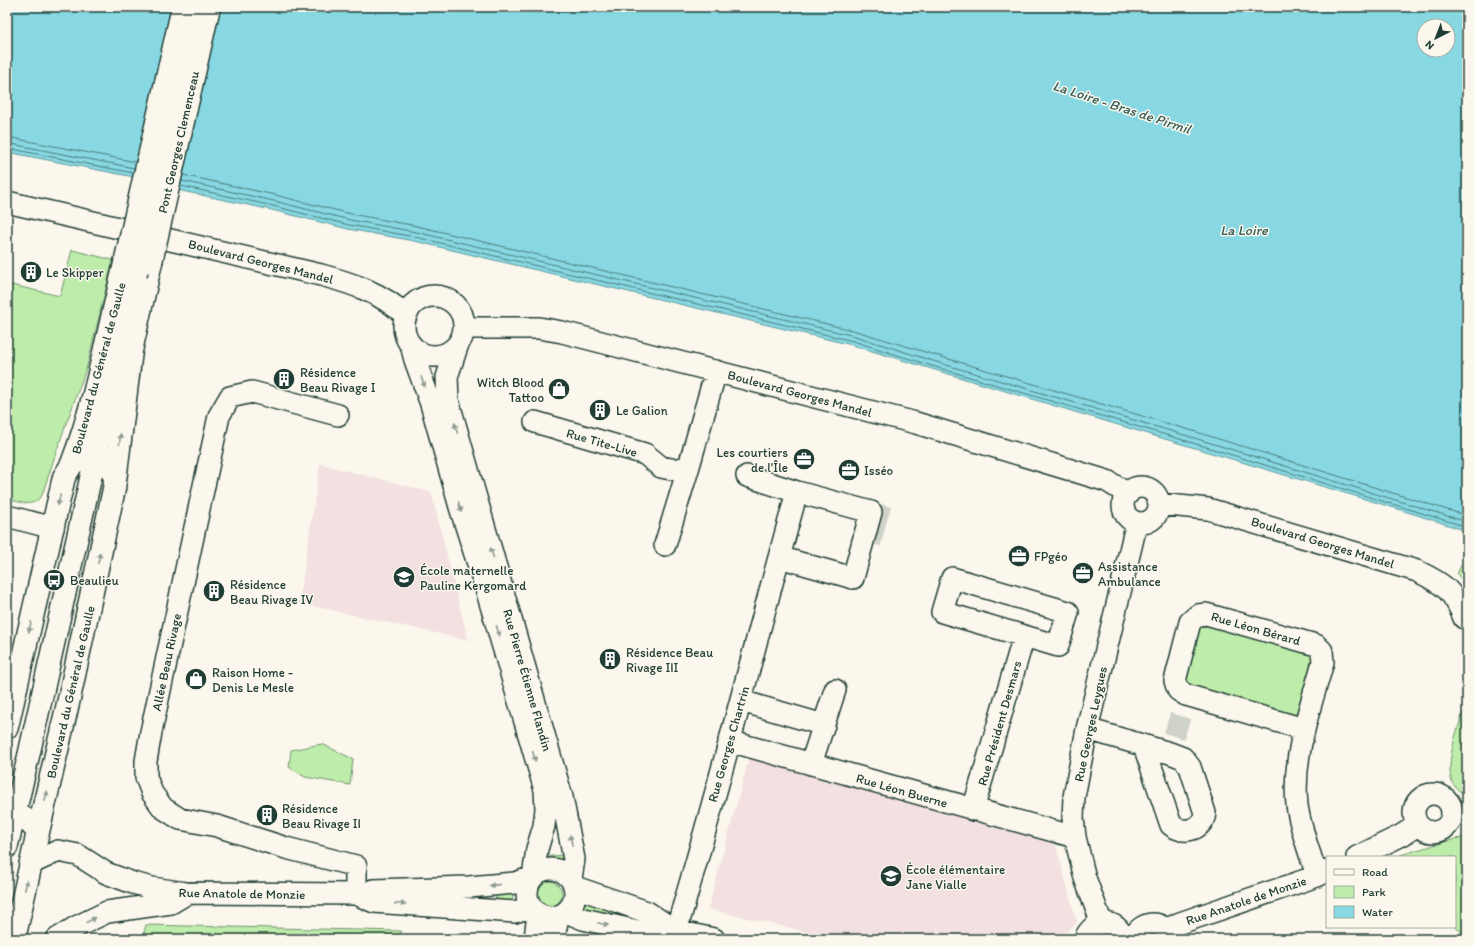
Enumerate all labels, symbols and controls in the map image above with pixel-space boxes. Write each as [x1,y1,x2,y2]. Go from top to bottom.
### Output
north arrow [1416,18,1456,58]
text: N [1423,38,1437,52]
street label: Pont Georges Clemenceau [155,70,202,215]
water label: La Loire - Bras de Pirmil [1051,77,1194,138]
water label: La Loire [1220,222,1269,239]
street label: Boulevard Georges Mandel [187,236,335,287]
building icon: Le Skipper [18,259,44,285]
place label: Le Skipper [46,265,105,280]
street label: Boulevard du Général de Gaulle [68,281,129,456]
place label: Résidence Beau Rivage I [300,365,376,395]
building icon: Résidence Beau Rivage I [271,366,297,392]
street label: Boulevard Georges Mandel [726,367,874,420]
place label: Witch Blood Tattoo [477,375,544,405]
one-way arrow [421,376,427,388]
shop icon: Witch Blood Tattoo [546,376,572,402]
building icon: Le Galion [587,397,613,423]
place label: Le Galion [616,403,668,418]
one-way arrow [453,422,459,434]
street label: Rue Tite-Live [565,425,639,460]
one-way arrow [117,433,123,445]
place label: Les courtiers de l'Île [716,445,788,475]
office icon: Les courtiers de l'Île [791,446,817,472]
office icon: Isséo [836,457,862,483]
place label: Isséo [864,463,894,478]
one-way arrow [56,494,62,506]
one-way arrow [457,501,463,513]
street label: Boulevard Georges Mandel [1249,514,1397,572]
office icon: FPgéo [1006,543,1032,569]
one-way arrow [489,547,495,559]
place label: FPgéo [1034,549,1068,564]
one-way arrow [97,552,103,564]
place label: Assistance Ambulance [1098,559,1161,589]
office icon: Assistance Ambulance [1070,560,1096,586]
place label: École maternelle Pauline Kergomard [420,563,526,593]
school or university icon: École maternelle Pauline Kergomard [391,564,417,590]
bus stop icon: Beaulieu [41,567,67,593]
place label: Beaulieu [70,573,119,588]
place label: Résidence Beau Rivage IV [230,577,314,607]
building icon: Résidence Beau Rivage IV [201,578,227,604]
street label: Boulevard du Général de Gaulle [43,604,98,780]
street label: Rue Pierre Étienne Flandin [500,607,555,754]
street label: Rue Léon Bérard [1209,609,1302,648]
street label: Allée Beau Rivage [149,612,184,712]
one-way arrow [27,621,33,633]
one-way arrow [495,625,501,637]
place label: Résidence Beau Rivage III [626,645,713,675]
building icon: Résidence Beau Rivage III [597,646,623,672]
street label: Rue Président Desmars [974,659,1025,787]
place label: Raison Home - Denis Le Mesle [212,665,294,695]
street label: Rue Georges Leygues [1071,665,1110,783]
shop icon: Raison Home - Denis Le Mesle [183,666,209,692]
street label: Rue Georges Chartrin [705,684,752,804]
one-way arrow [531,750,537,762]
street label: Rue Léon Buerne [855,770,949,811]
one-way arrow [43,789,49,801]
place label: Résidence Beau Rivage II [282,801,361,831]
building icon: Résidence Beau Rivage II [254,802,280,828]
one-way arrow [567,834,573,846]
legend [1326,856,1456,928]
place label: École élémentaire Jane Vialle [906,862,1005,892]
school or university icon: École élémentaire Jane Vialle [878,863,904,889]
text: Road [1362,865,1388,879]
street label: Rue Anatole de Monzie [1184,873,1308,928]
one-way arrow [23,879,29,891]
one-way arrow [489,882,501,888]
street label: Rue Anatole de Monzie [179,885,305,902]
text: Park [1362,885,1386,899]
one-way arrow [394,901,406,908]
text: Water [1362,905,1393,919]
one-way arrow [85,917,97,923]
one-way arrow [597,921,610,927]

